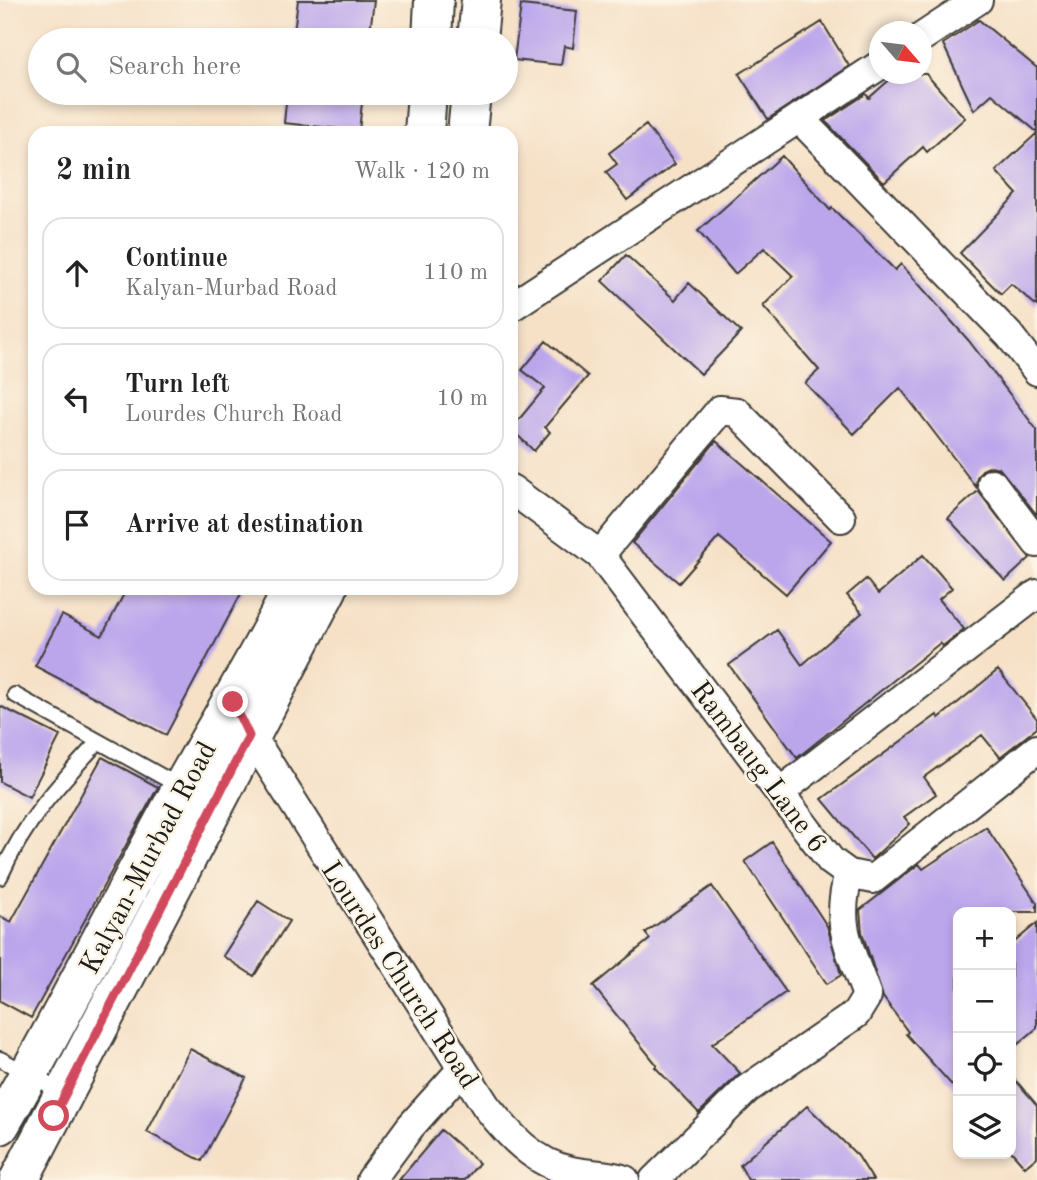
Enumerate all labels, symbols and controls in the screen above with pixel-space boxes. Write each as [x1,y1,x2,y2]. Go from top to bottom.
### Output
north arrow [869,21,932,84]
search box [28,28,518,105]
icon: search [52,48,90,86]
text: Search here [108,54,241,80]
text: 2 min [56,156,131,186]
text: Walk · 120 m [354,160,490,183]
text: Continue [125,246,228,272]
icon: ahead [58,254,96,292]
text: 110 m [423,261,488,284]
text: Kalyan-Murbad Road [125,277,338,300]
text: Turn left [125,372,230,398]
icon: left [58,380,96,418]
text: 10 m [437,387,488,410]
text: Lourdes Church Road [125,403,342,426]
icon: arrive [58,506,96,544]
text: Arrive at destination [125,512,364,538]
street label: Rambaug Lane 6 [684,677,831,859]
route end [217,686,248,717]
street label: Kalyan-Murbad Road [77,738,223,979]
street label: Lourdes Church Road [315,857,482,1094]
map controls [953,907,1016,1159]
button: + [953,907,1016,970]
button: − [953,970,1016,1033]
button: locate [953,1033,1016,1096]
button: layers [953,1096,1016,1159]
route start [38,1100,69,1131]

